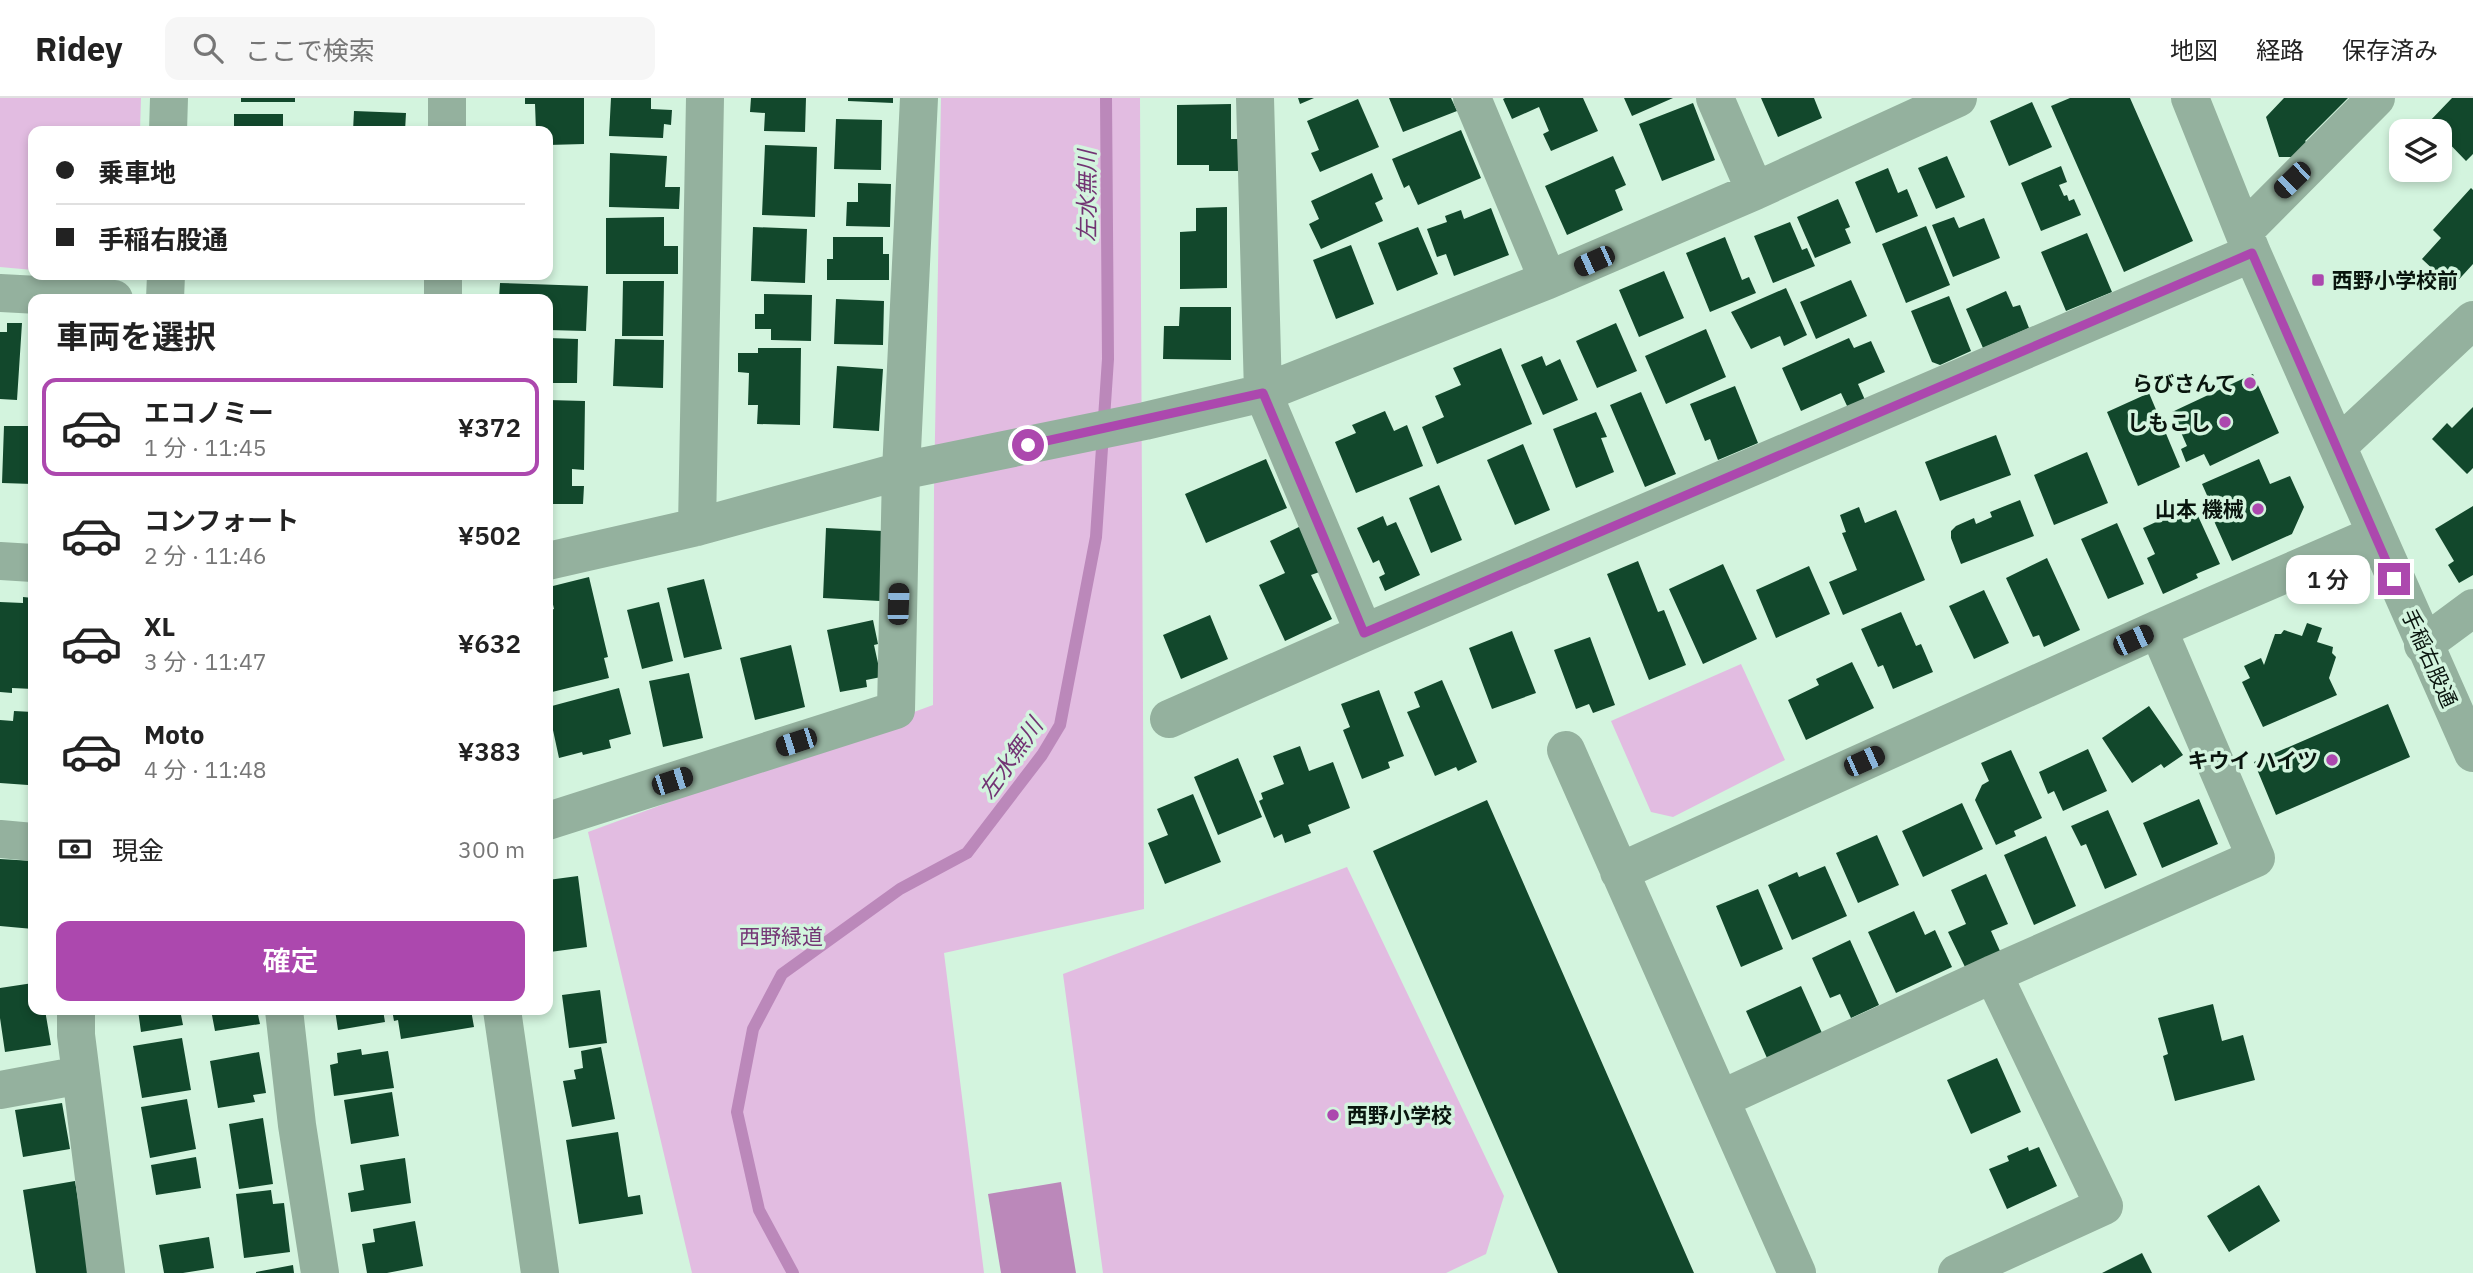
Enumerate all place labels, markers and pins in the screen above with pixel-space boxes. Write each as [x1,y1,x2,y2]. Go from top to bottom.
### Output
place label: 西野小学校前 [2332,266,2458,294]
marker: 西野小学校前 [2310,272,2326,288]
place label: らびさんて [2132,369,2236,397]
marker: らびさんて [2242,375,2258,391]
place label: しもこし [2127,408,2211,436]
marker: しもこし [2217,414,2233,430]
place label: 山本 機械 [2155,495,2244,523]
marker: 山本 機械 [2250,501,2266,517]
place label: キウイ ハイツ [2187,746,2318,774]
marker: キウイ ハイツ [2324,752,2340,768]
place label: 西野小学校 [1347,1101,1452,1129]
marker: 西野小学校 [1325,1107,1341,1123]

